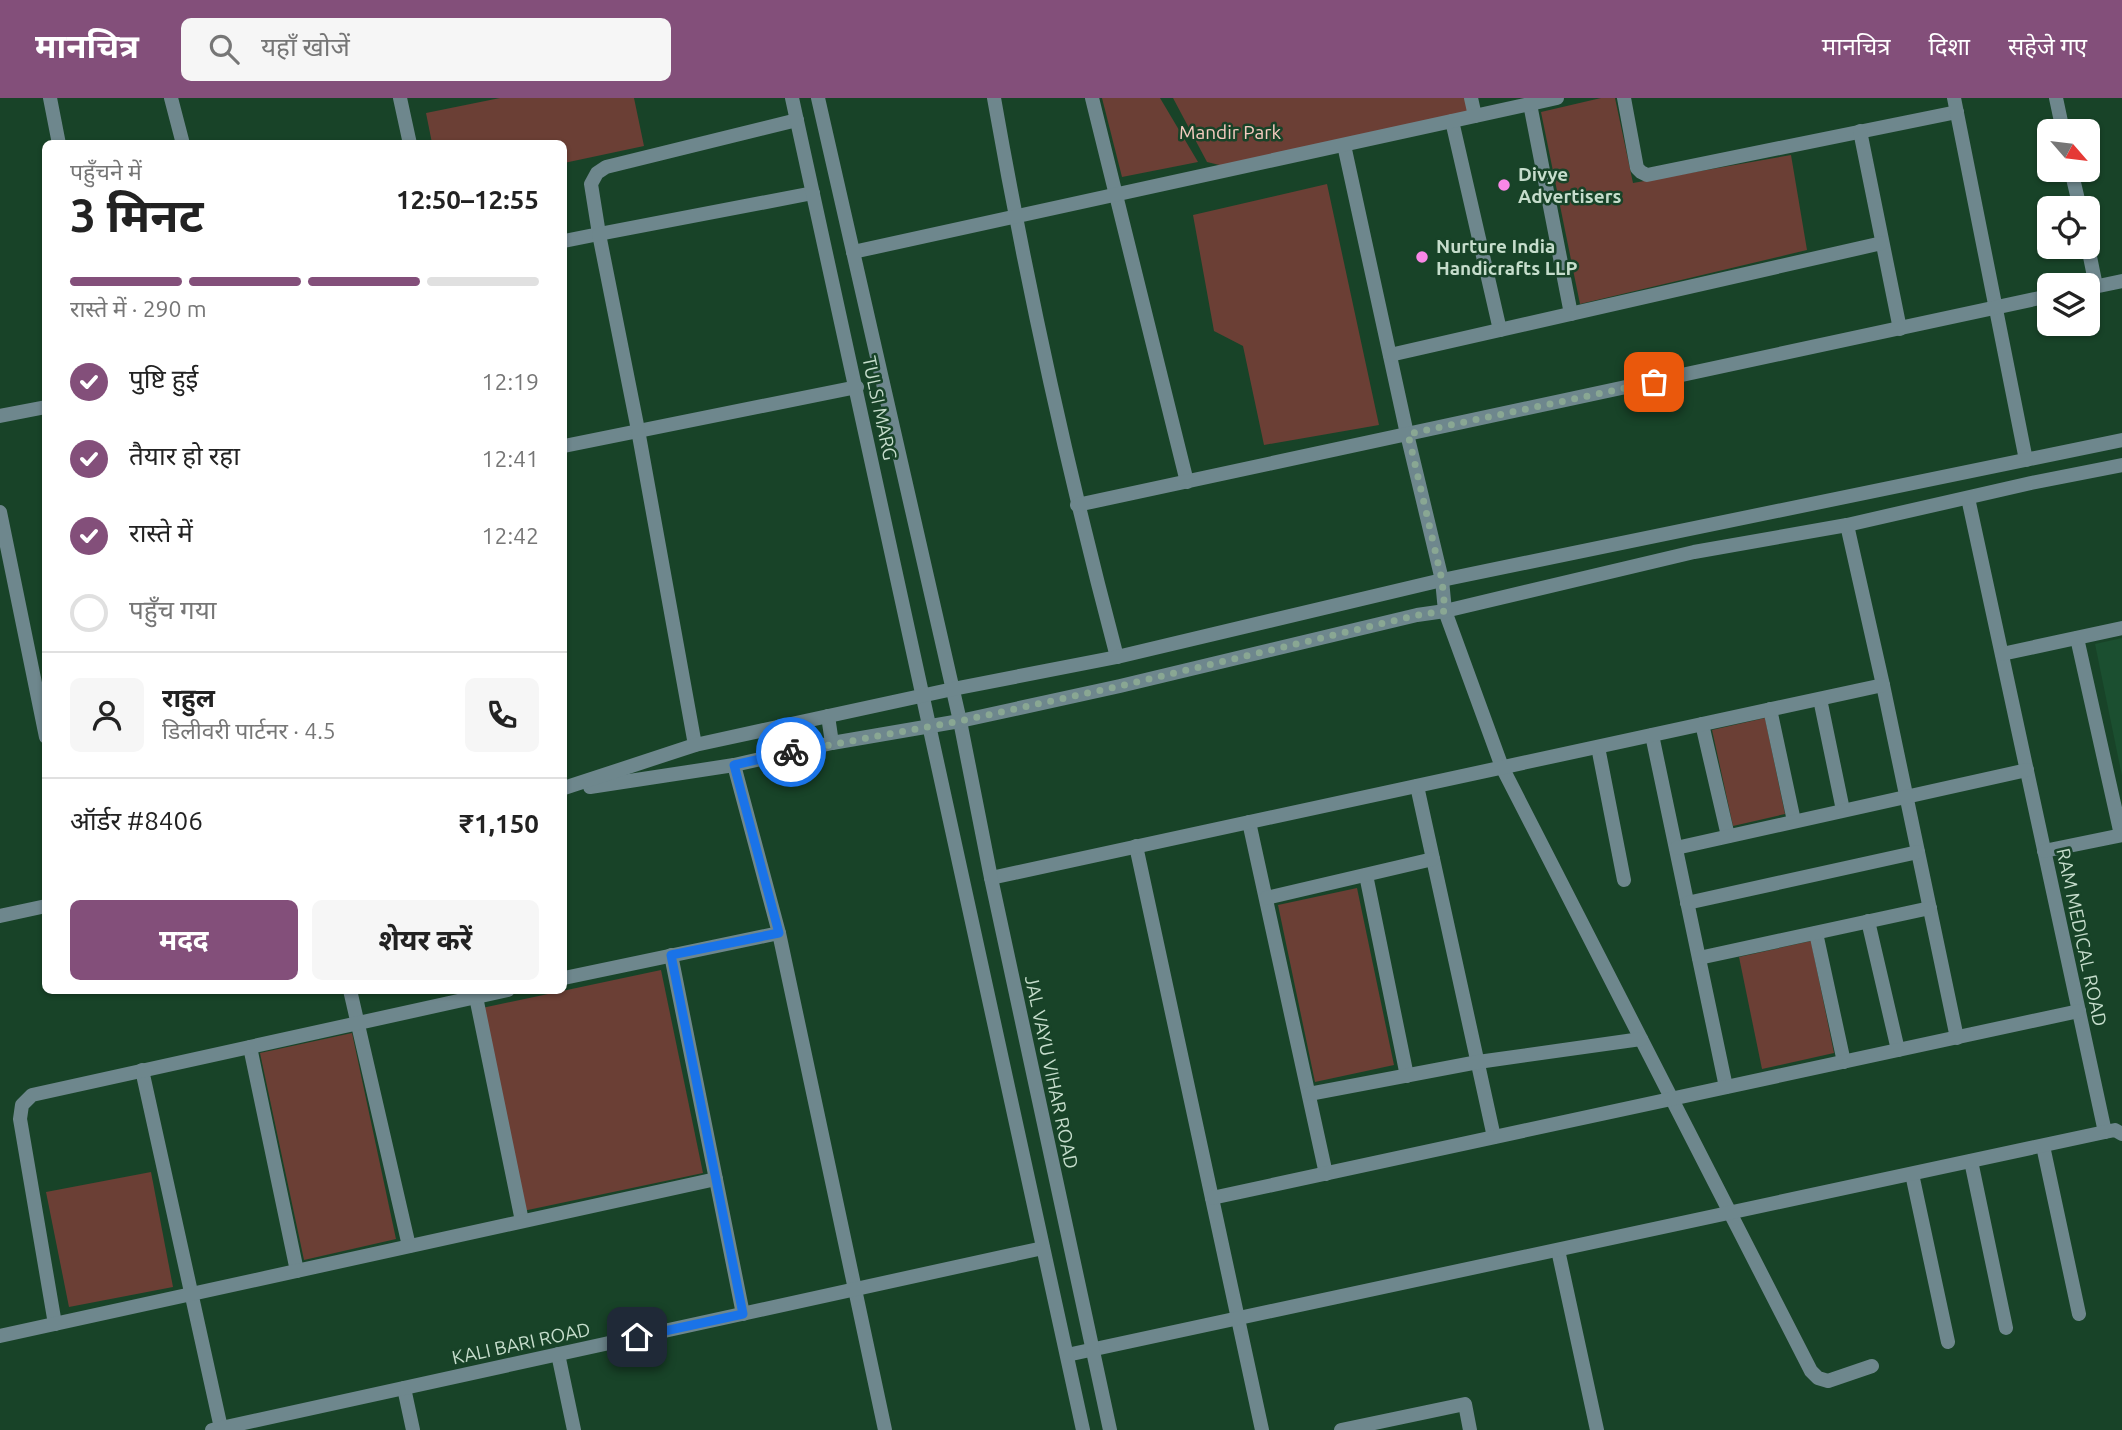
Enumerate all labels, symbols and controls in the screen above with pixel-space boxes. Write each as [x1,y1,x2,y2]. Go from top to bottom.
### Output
search box [181,18,671,81]
text: मानचित्र [35,27,139,64]
icon: search [205,30,243,68]
text: यहाँ खोजें [261,32,350,61]
text: मानचित्र [1822,33,1890,60]
text: दिशा [1928,33,1970,60]
text: सहेजे गए [2008,33,2087,60]
north arrow [2037,119,2100,182]
map controls [2037,119,2100,336]
park label: Mandir Park [1179,121,1281,143]
text: पहुँचने में [70,159,142,184]
place label: Divye Advertisers [1518,163,1621,207]
marker: Divye Advertisers [1496,177,1512,193]
text: 12:50–12:55 [396,185,539,214]
text: 3 मिनट [70,189,203,241]
button: locate [2037,196,2100,259]
place label: Nurture India Handicrafts LLP [1436,235,1578,279]
marker: Nurture India Handicrafts LLP [1414,249,1430,265]
button: layers [2037,273,2100,336]
text: रास्ते में · 290 m [70,296,207,321]
pin [1624,352,1684,412]
street label: TULSI MARG [858,354,902,462]
icon: check [70,363,108,401]
icon: bag [1635,363,1673,401]
text: पुष्टि हुई [129,364,198,393]
text: 12:19 [481,369,539,394]
icon: check [70,440,108,478]
text: तैयार हो रहा [129,441,240,470]
text: 12:41 [481,446,539,471]
icon: check [70,517,108,555]
text: रास्ते में [129,518,193,547]
text: 12:42 [481,523,539,548]
text: पहुँच गया [129,595,217,624]
button: person [70,678,144,752]
button: phone [465,678,539,752]
text: राहुल [162,683,215,712]
courier [756,717,826,787]
text: डिलीवरी पार्टनर · 4.5 [162,718,336,743]
icon: bike [772,733,810,771]
text: ऑर्डर #8406 [70,806,203,835]
text: ₹1,150 [459,809,539,838]
street label: RAM MEDICAL ROAD [2052,846,2112,1028]
button: मदद [70,900,298,980]
button: शेयर करें [312,900,539,980]
street label: JAL VAYU VIHAR ROAD [1021,973,1083,1171]
pin [607,1307,667,1367]
street label: KALI BARI ROAD [450,1318,592,1368]
icon: home [618,1318,656,1356]

